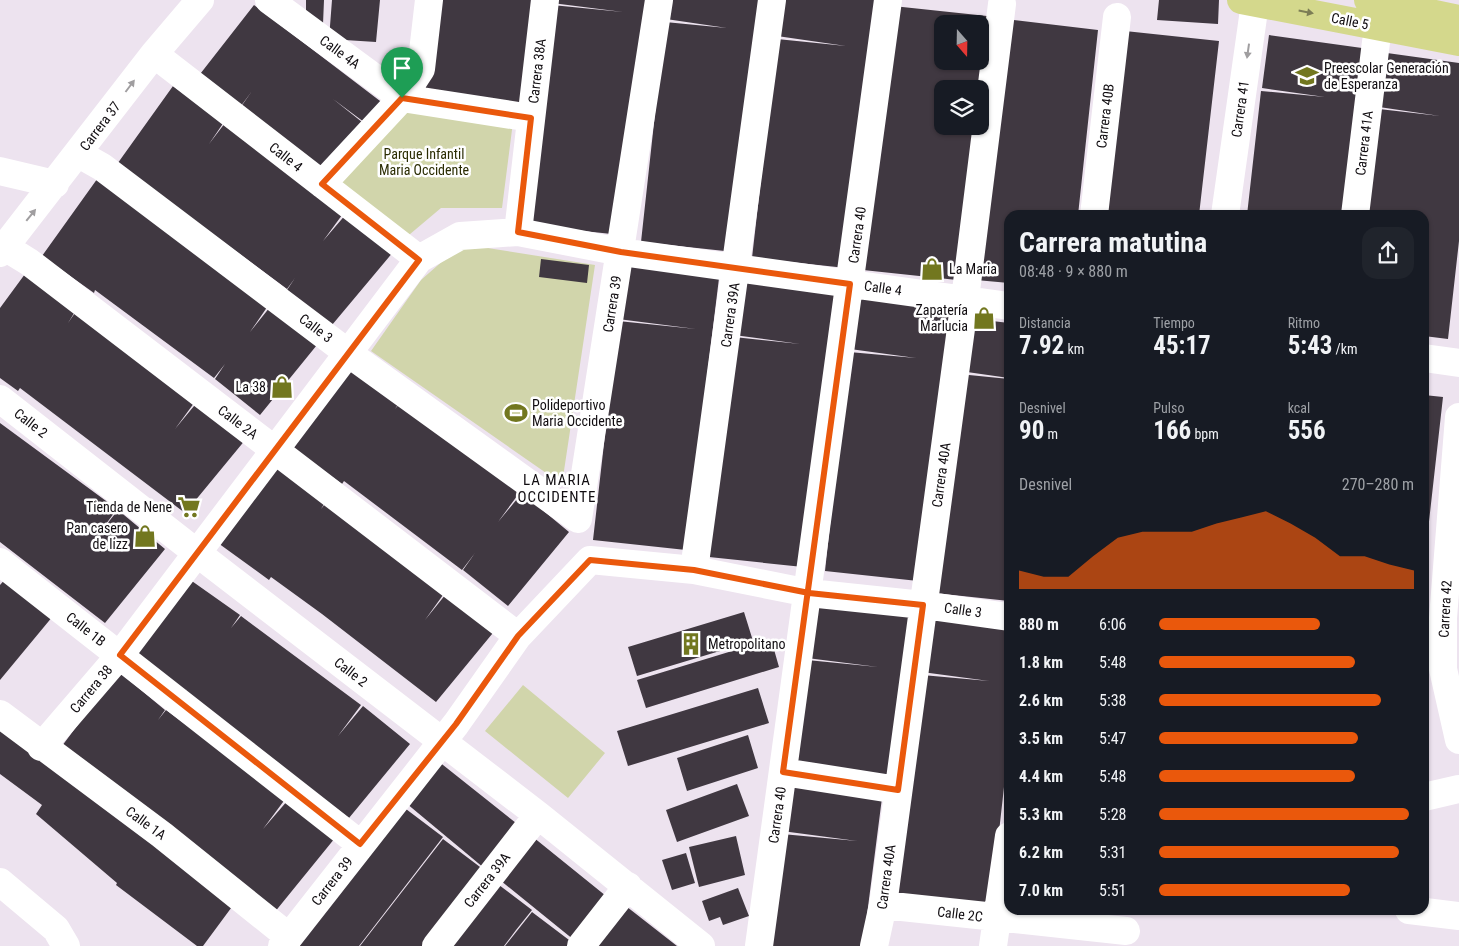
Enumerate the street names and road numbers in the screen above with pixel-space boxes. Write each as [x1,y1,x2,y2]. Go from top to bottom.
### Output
street label: Calle 5 [1330,10,1370,32]
street label: Calle 4A [317,32,363,72]
street label: Carrera 38A [525,38,549,104]
street label: Carrera 41 [1228,79,1252,139]
street label: Carrera 40B [1093,83,1117,149]
street label: Carrera 37 [76,98,124,154]
street label: Carrera 41A [1352,110,1376,176]
street label: Calle 4 [266,139,306,175]
street label: Carrera 40 [845,205,869,265]
street label: Carrera 39 [600,274,624,334]
street label: Calle 4 [863,277,903,299]
street label: Carrera 39A [718,281,742,349]
street label: Calle 3 [296,310,336,346]
street label: Calle 2A [215,402,261,442]
street label: Calle 2 [11,405,51,441]
street label: Carrera 40A [929,441,953,509]
street label: Carrera 42 [1436,580,1454,638]
street label: Calle 3 [943,599,983,621]
street label: Calle 1B [63,609,109,649]
street label: Calle 2 [331,654,371,690]
street label: Carrera 38 [66,662,116,716]
street label: Carrera 40 [765,785,789,845]
street label: Calle 1A [123,803,169,843]
street label: Carrera 40A [874,843,898,911]
street label: Carrera 39A [461,849,513,911]
street label: Carrera 39 [308,853,356,909]
street label: Calle 2C [936,903,984,925]

